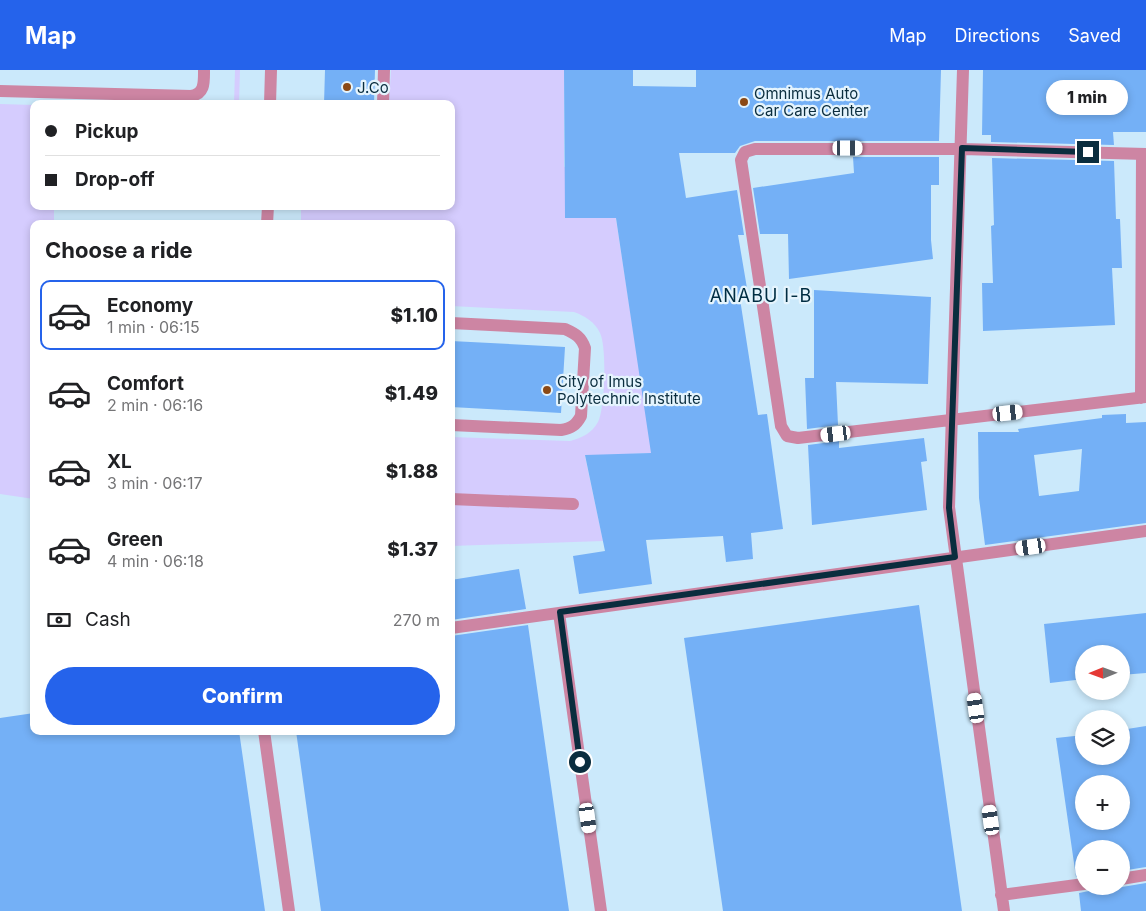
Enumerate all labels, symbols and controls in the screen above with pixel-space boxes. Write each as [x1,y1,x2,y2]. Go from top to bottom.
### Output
text: Map [25,21,76,50]
text: Map [889,25,927,46]
text: Directions [955,25,1040,46]
text: Saved [1068,25,1121,46]
place label: J.Co [357,78,389,97]
callout: 1 min [1047,79,1129,114]
marker: J.Co [341,81,353,93]
place label: Omnimus Auto Car Care Center [754,84,869,120]
text: 1 min [1067,87,1107,107]
marker: Omnimus Auto Car Care Center [738,96,750,108]
text: Pickup [75,120,138,143]
car [833,141,863,156]
route end [1077,141,1099,163]
text: Drop-off [75,168,155,191]
text: Choose a ride [45,237,193,263]
district label: ANABU I-B [710,285,812,306]
icon: car [47,293,92,338]
text: Economy [107,294,193,317]
text: $1.10 [391,304,438,327]
text: 1 min · 06:15 [107,317,200,337]
icon: car [47,371,92,416]
text: Comfort [107,372,184,395]
place label: City of Imus Polytechnic Institute [557,372,701,408]
text: $1.49 [385,382,438,405]
marker: City of Imus Polytechnic Institute [541,384,553,396]
text: 2 min · 06:16 [107,395,203,415]
car [992,404,1023,422]
car [820,425,851,443]
icon: car [47,449,92,494]
text: XL [107,450,132,473]
text: $1.88 [386,460,438,483]
text: 3 min · 06:17 [107,473,203,493]
icon: car [47,527,92,572]
text: Green [107,528,163,551]
car [1015,537,1046,557]
text: $1.37 [387,538,438,561]
text: 4 min · 06:18 [107,551,204,571]
icon: cash [45,606,73,634]
text: Cash [85,608,131,631]
text: 270 m [393,610,440,630]
north arrow [1075,645,1130,700]
map controls [1075,645,1130,895]
button: Confirm [45,667,440,725]
car [966,692,985,724]
button: layers [1075,710,1130,765]
route start [569,751,591,773]
button: + [1075,775,1130,830]
car [578,802,597,834]
car [981,804,1000,836]
button: − [1075,840,1130,895]

